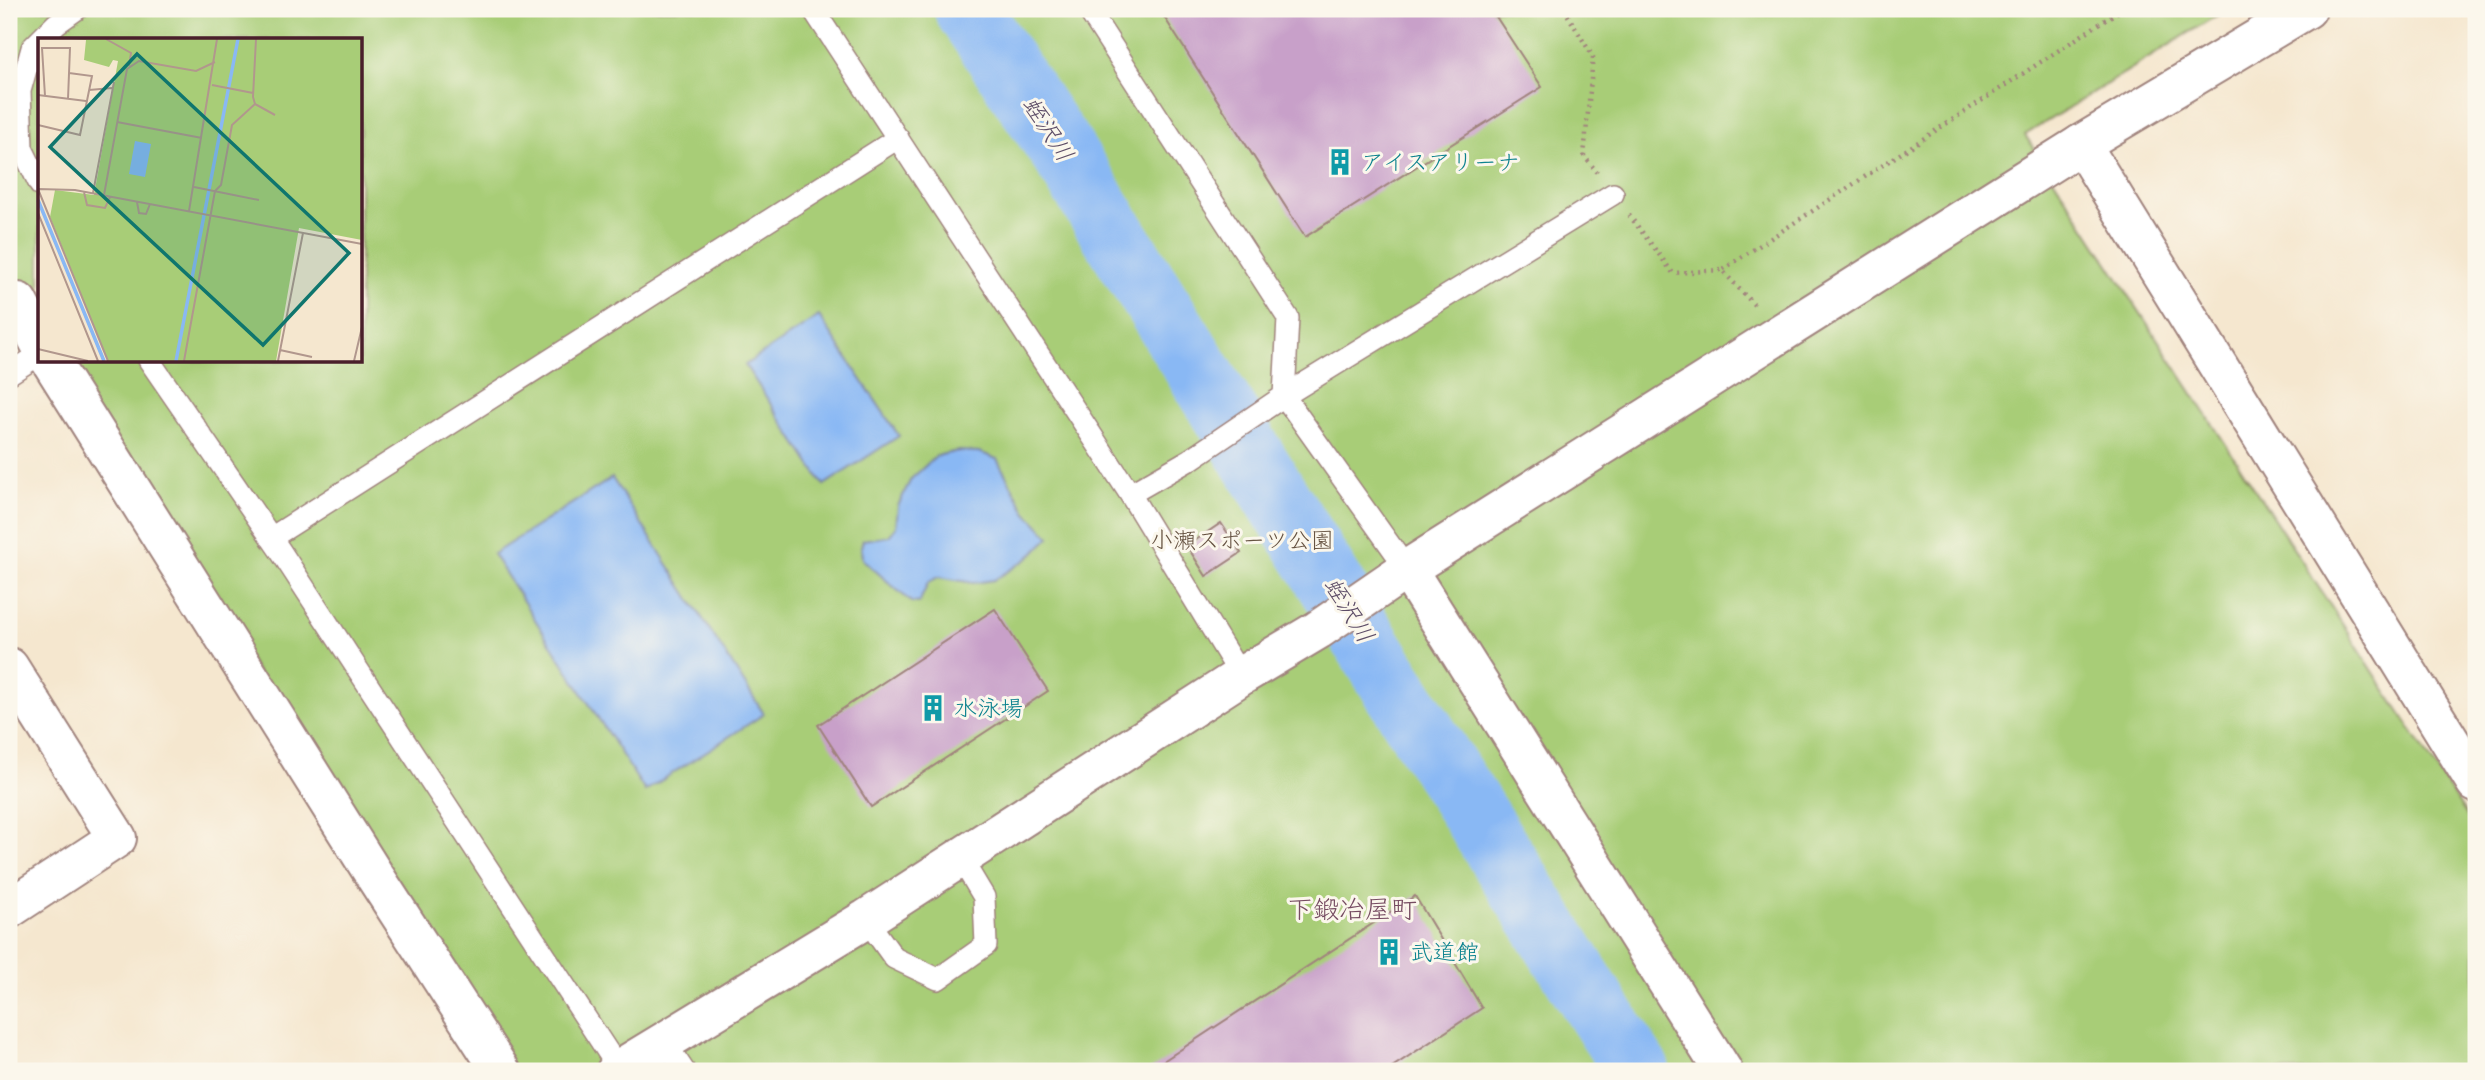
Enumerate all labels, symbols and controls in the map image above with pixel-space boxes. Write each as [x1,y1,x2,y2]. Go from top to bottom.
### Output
inset map [38,38,362,362]
water label: 蛭沢川 [1011,87,1085,171]
place label: アイスアリーナ [1361,142,1520,183]
building icon: アイスアリーナ [1325,147,1355,177]
park label: 小瀬スポーツ公園 [1150,520,1334,561]
water label: 蛭沢川 [1312,568,1386,652]
place label: 水泳場 [954,688,1023,729]
building icon: 水泳場 [918,693,948,723]
district label: 下鍛冶屋町 [1287,886,1417,932]
place label: 武道館 [1410,932,1479,973]
building icon: 武道館 [1374,937,1404,967]

